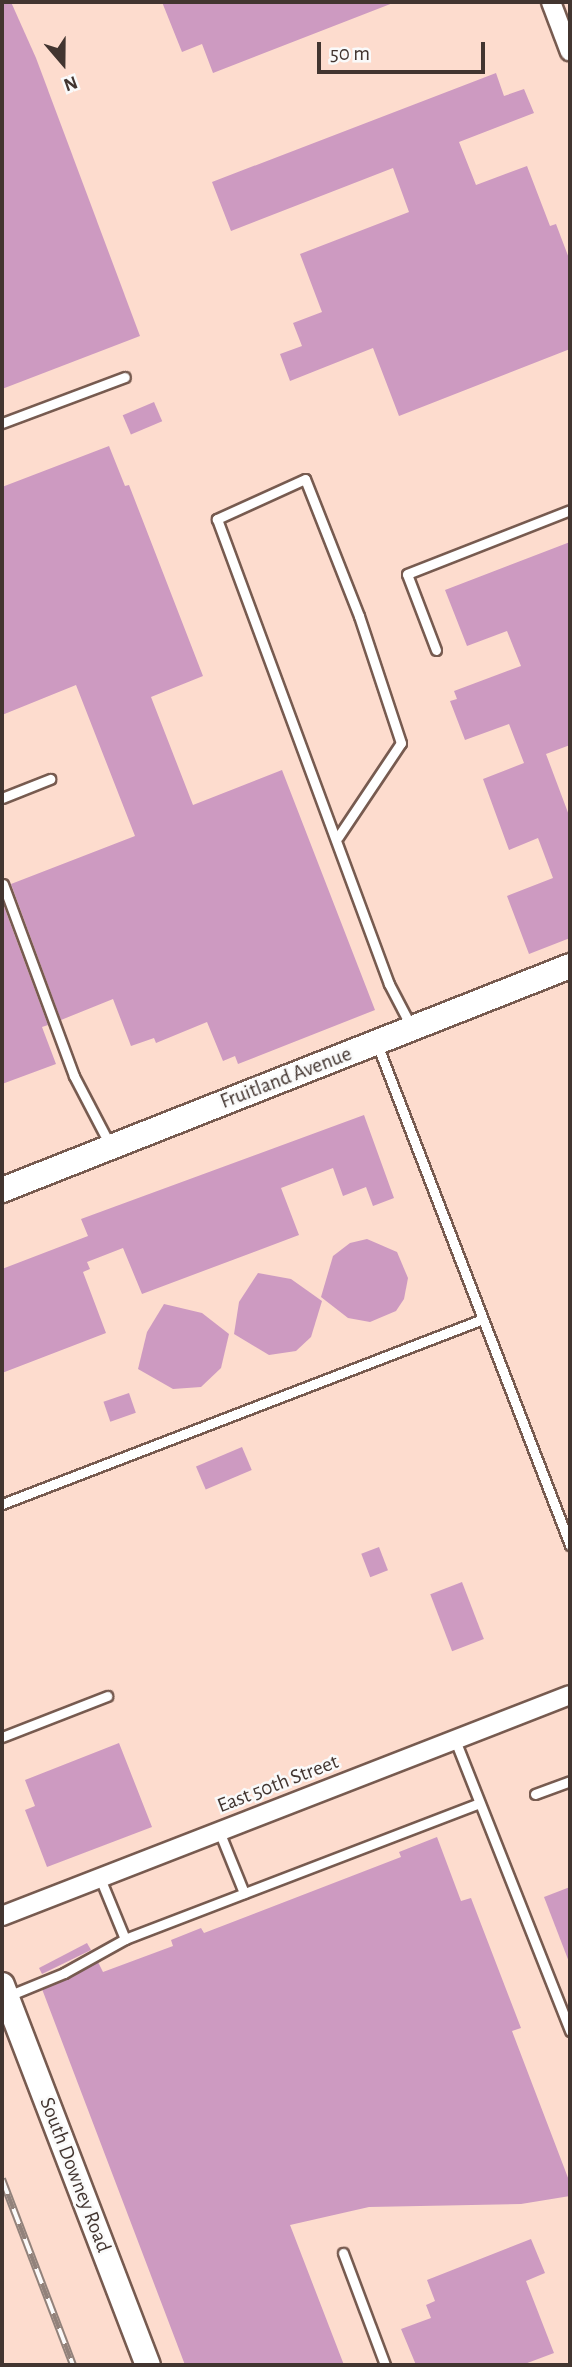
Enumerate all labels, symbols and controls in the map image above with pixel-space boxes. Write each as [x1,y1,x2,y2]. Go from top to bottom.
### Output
north arrow [28,28,98,98]
scale bar [320,28,488,72]
text: 50 m [330,43,370,64]
text: N [61,72,80,94]
street label: Fruitland Avenue [217,1041,355,1115]
street label: East 50th Street [214,1749,342,1819]
street label: South Downey Road [34,2094,116,2256]

